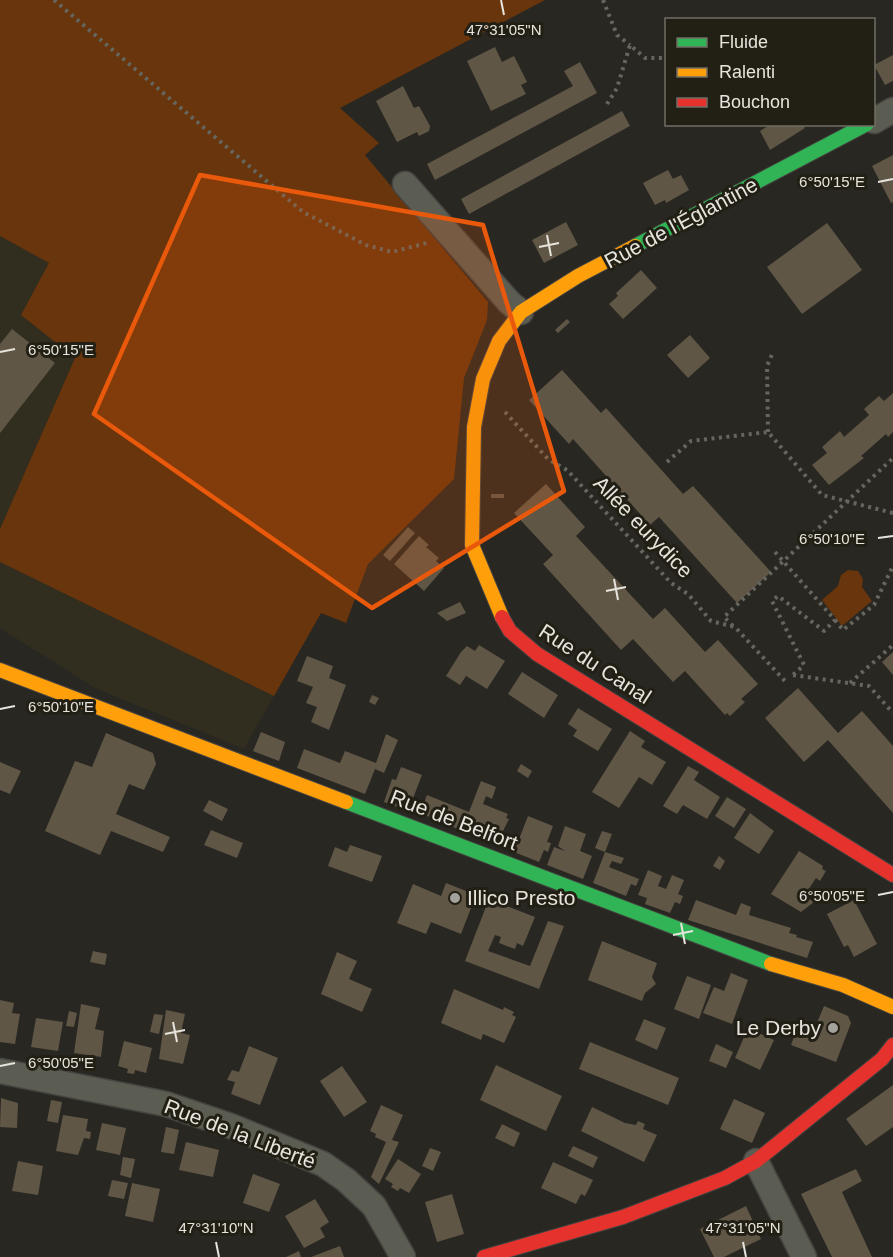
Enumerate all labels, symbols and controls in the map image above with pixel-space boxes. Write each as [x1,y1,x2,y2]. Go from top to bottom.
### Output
legend [665,18,875,126]
text: 47°31'05"N [466,21,542,38]
text: Fluide [719,32,768,52]
text: Ralenti [719,62,775,82]
text: Bouchon [719,92,790,112]
street label: Rue de l'Églantine [600,173,761,273]
text: 6°50'15"E [799,173,865,190]
text: 6°50'15"E [28,341,94,358]
street label: Allée eurydice [589,471,697,582]
text: 6°50'10"E [799,530,865,547]
street label: Rue du Canal [535,619,655,708]
text: 6°50'10"E [28,698,94,715]
street label: Rue de Belfort [387,785,521,854]
place label: Illico Presto [467,886,576,909]
text: 6°50'05"E [799,887,865,904]
marker: Illico Presto [448,891,462,905]
place label: Le Derby [736,1016,821,1039]
marker: Le Derby [826,1021,840,1035]
text: 6°50'05"E [28,1054,94,1071]
street label: Rue de la Liberté [161,1094,319,1173]
text: 47°31'10"N [178,1219,254,1236]
text: 47°31'05"N [705,1219,781,1236]

